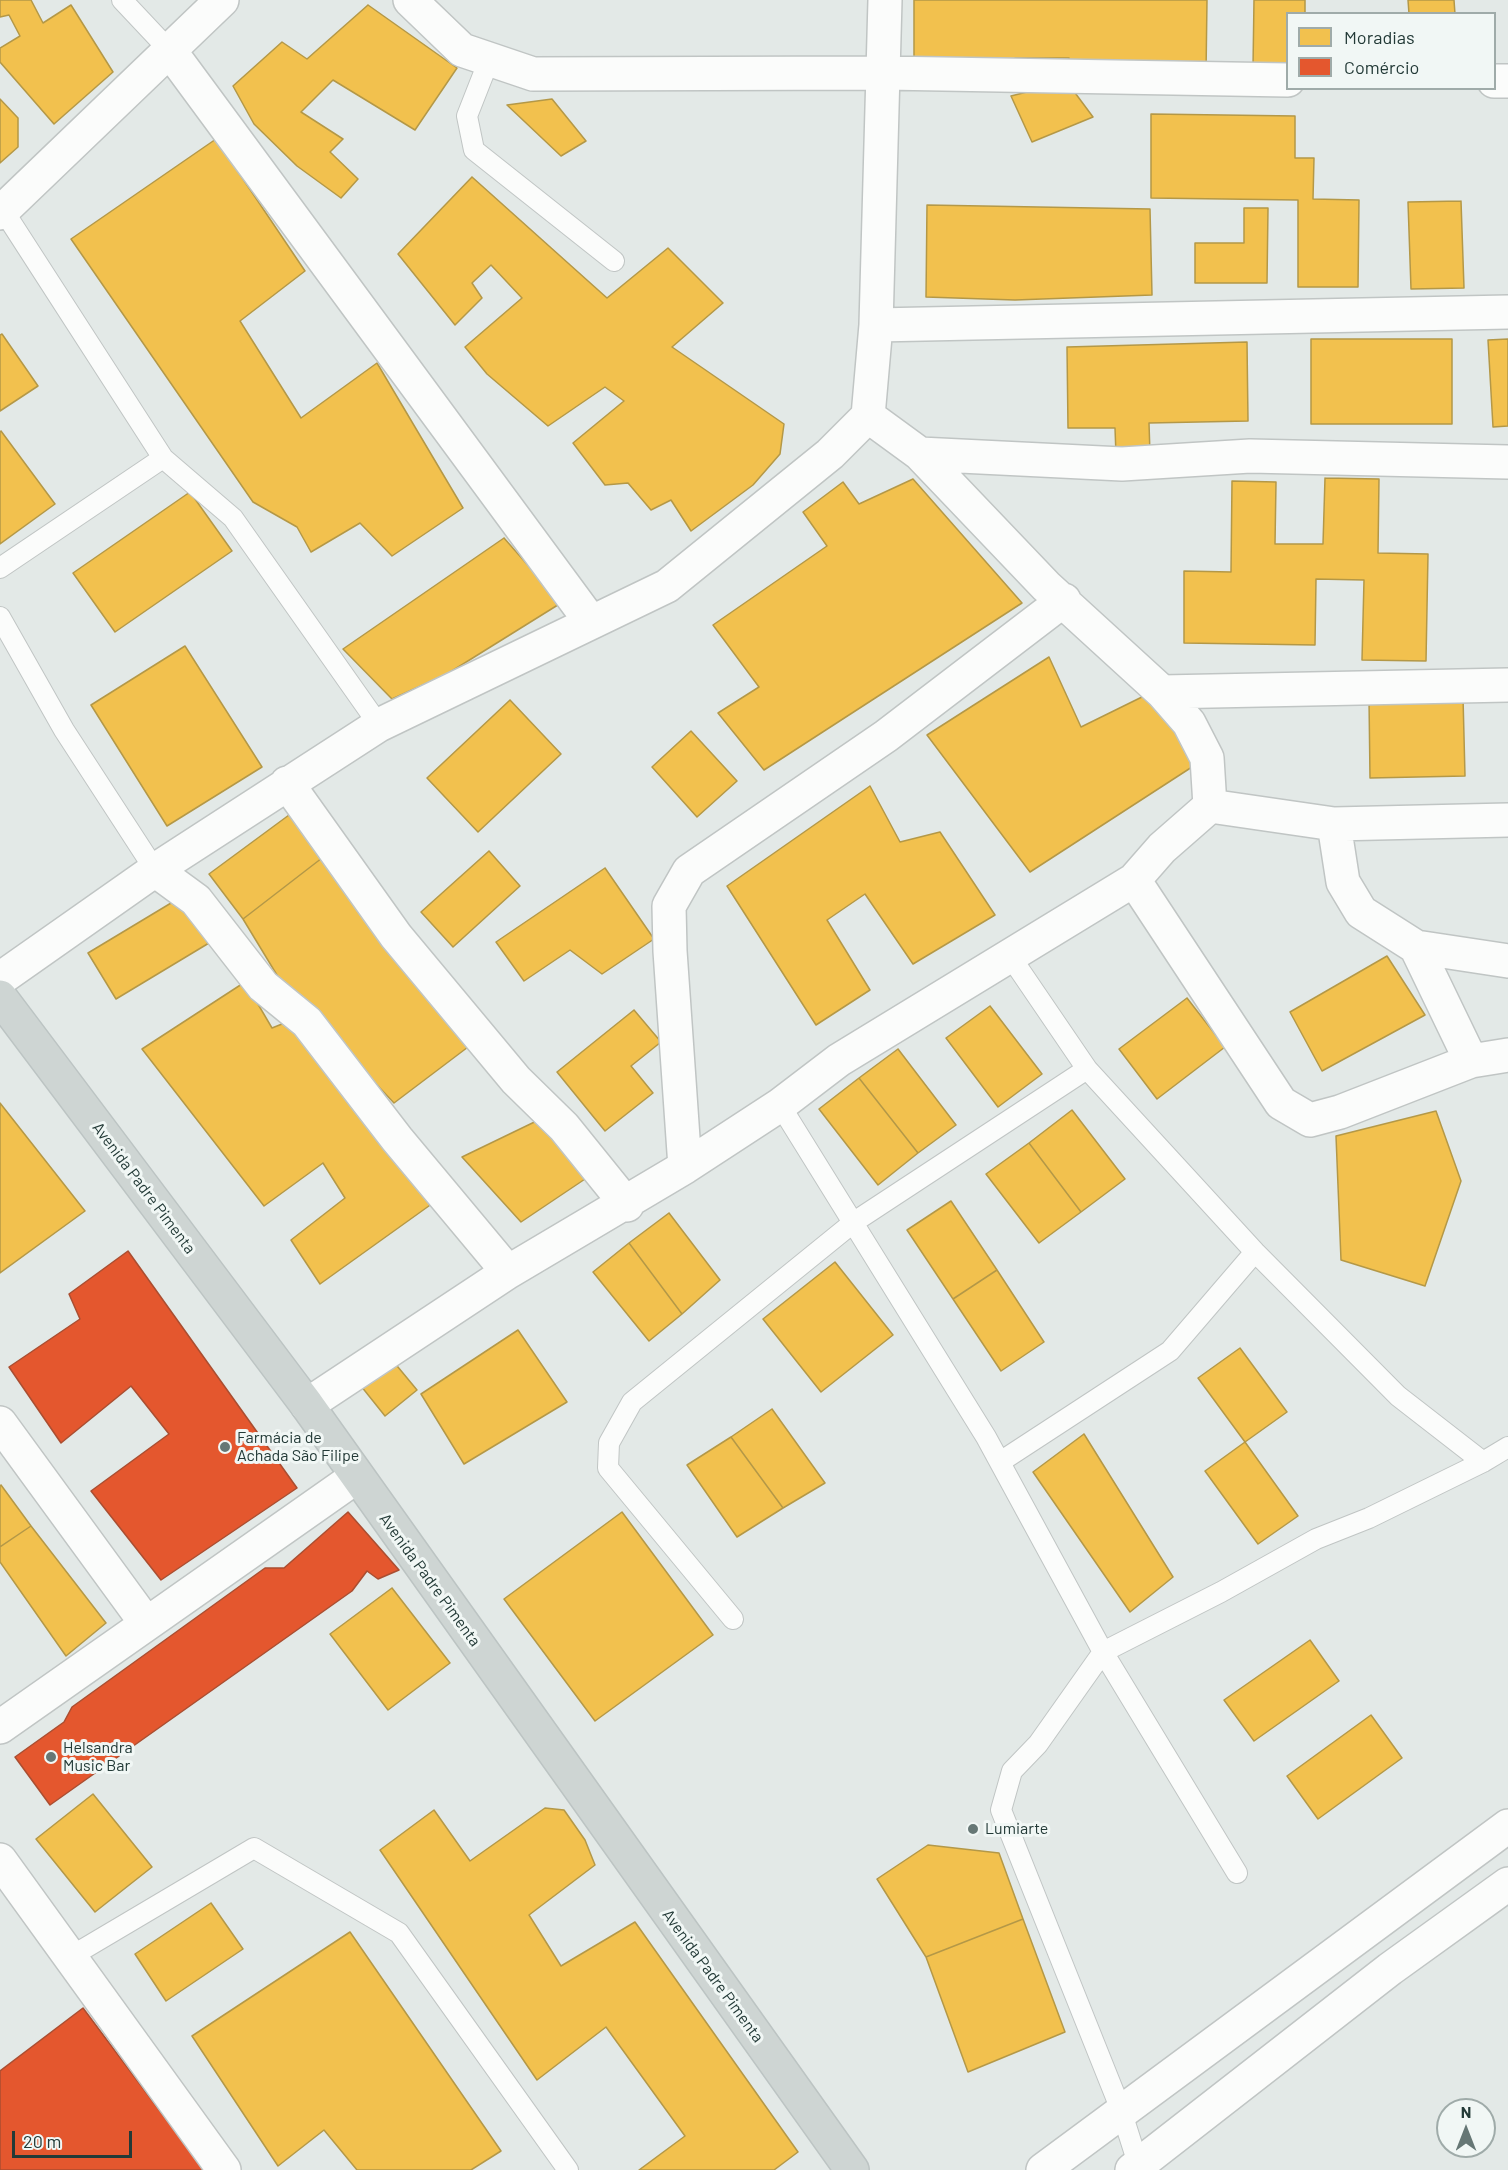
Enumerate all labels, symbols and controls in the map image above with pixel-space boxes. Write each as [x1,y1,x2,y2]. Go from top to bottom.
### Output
legend [1286,12,1496,90]
text: Moradias [1344,26,1415,48]
text: Comércio [1344,56,1419,78]
street label: Avenida Padre Pimenta [88,1119,200,1257]
place label: Farmácia de Achada São Filipe [237,1428,359,1466]
marker: Farmácia de Achada São Filipe [218,1440,232,1454]
street label: Avenida Padre Pimenta [375,1510,485,1650]
place label: Helsandra Music Bar [63,1738,133,1776]
marker: Helsandra Music Bar [44,1750,58,1764]
place label: Lumiarte [985,1819,1048,1839]
marker: Lumiarte [966,1822,980,1836]
street label: Avenida Padre Pimenta [658,1906,768,2046]
north arrow [1436,2098,1496,2158]
text: N [1461,2102,1471,2121]
scale bar [15,2119,135,2157]
text: 20 m [23,2130,61,2152]

